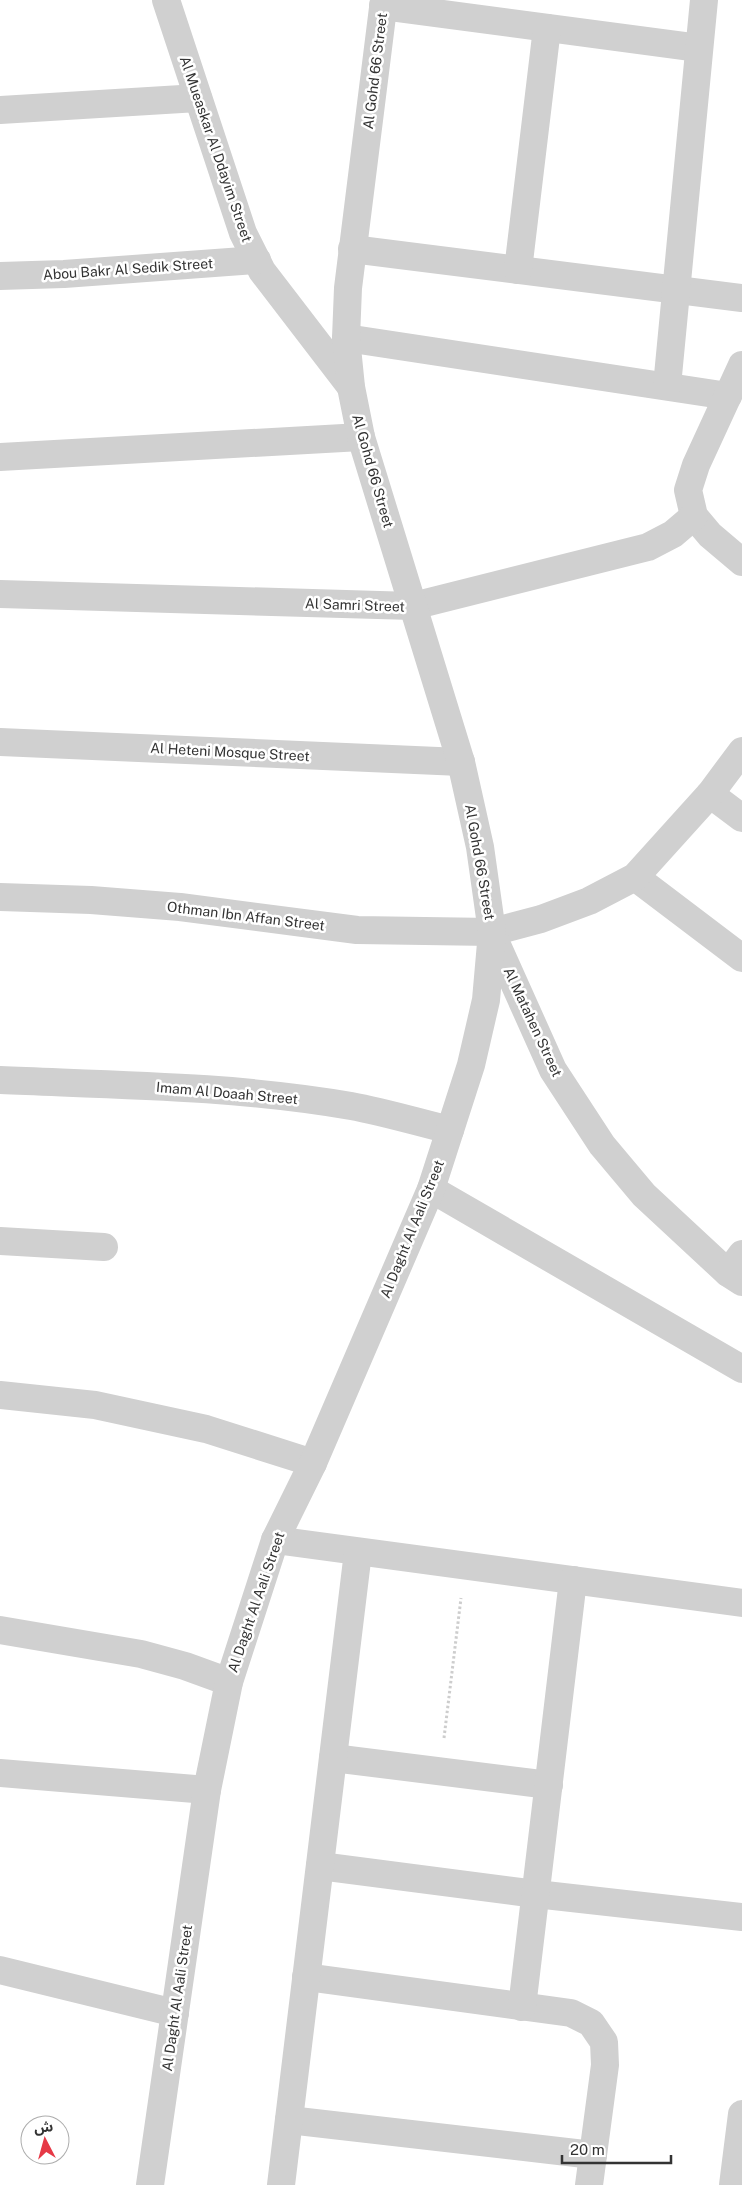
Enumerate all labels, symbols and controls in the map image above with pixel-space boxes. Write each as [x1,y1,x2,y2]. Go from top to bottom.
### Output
street label: Al Gohd 66 Street [360,12,390,130]
street label: Al Mueaskar Al Ddayim Street [177,54,255,244]
street label: Abou Bakr Al Sedik Street [42,255,214,283]
street label: Al Gohd 66 Street [349,412,397,530]
street label: Al Samri Street [305,595,405,615]
street label: Al Heteni Mosque Street [150,740,310,764]
street label: Al Gohd 66 Street [462,803,498,921]
street label: Othman Ibn Affan Street [166,898,326,934]
street label: Al Matahen Street [501,965,565,1079]
street label: Imam Al Doaah Street [155,1079,299,1107]
street label: Al Daght Al Aali Street [377,1158,447,1300]
street label: Al Daght Al Aali Street [224,1530,288,1674]
street label: Al Daght Al Aali Street [159,1924,195,2072]
north arrow [20,2115,70,2165]
text: ش [33,2118,54,2136]
scale bar [562,2132,671,2164]
text: 20 m [570,2141,605,2158]

